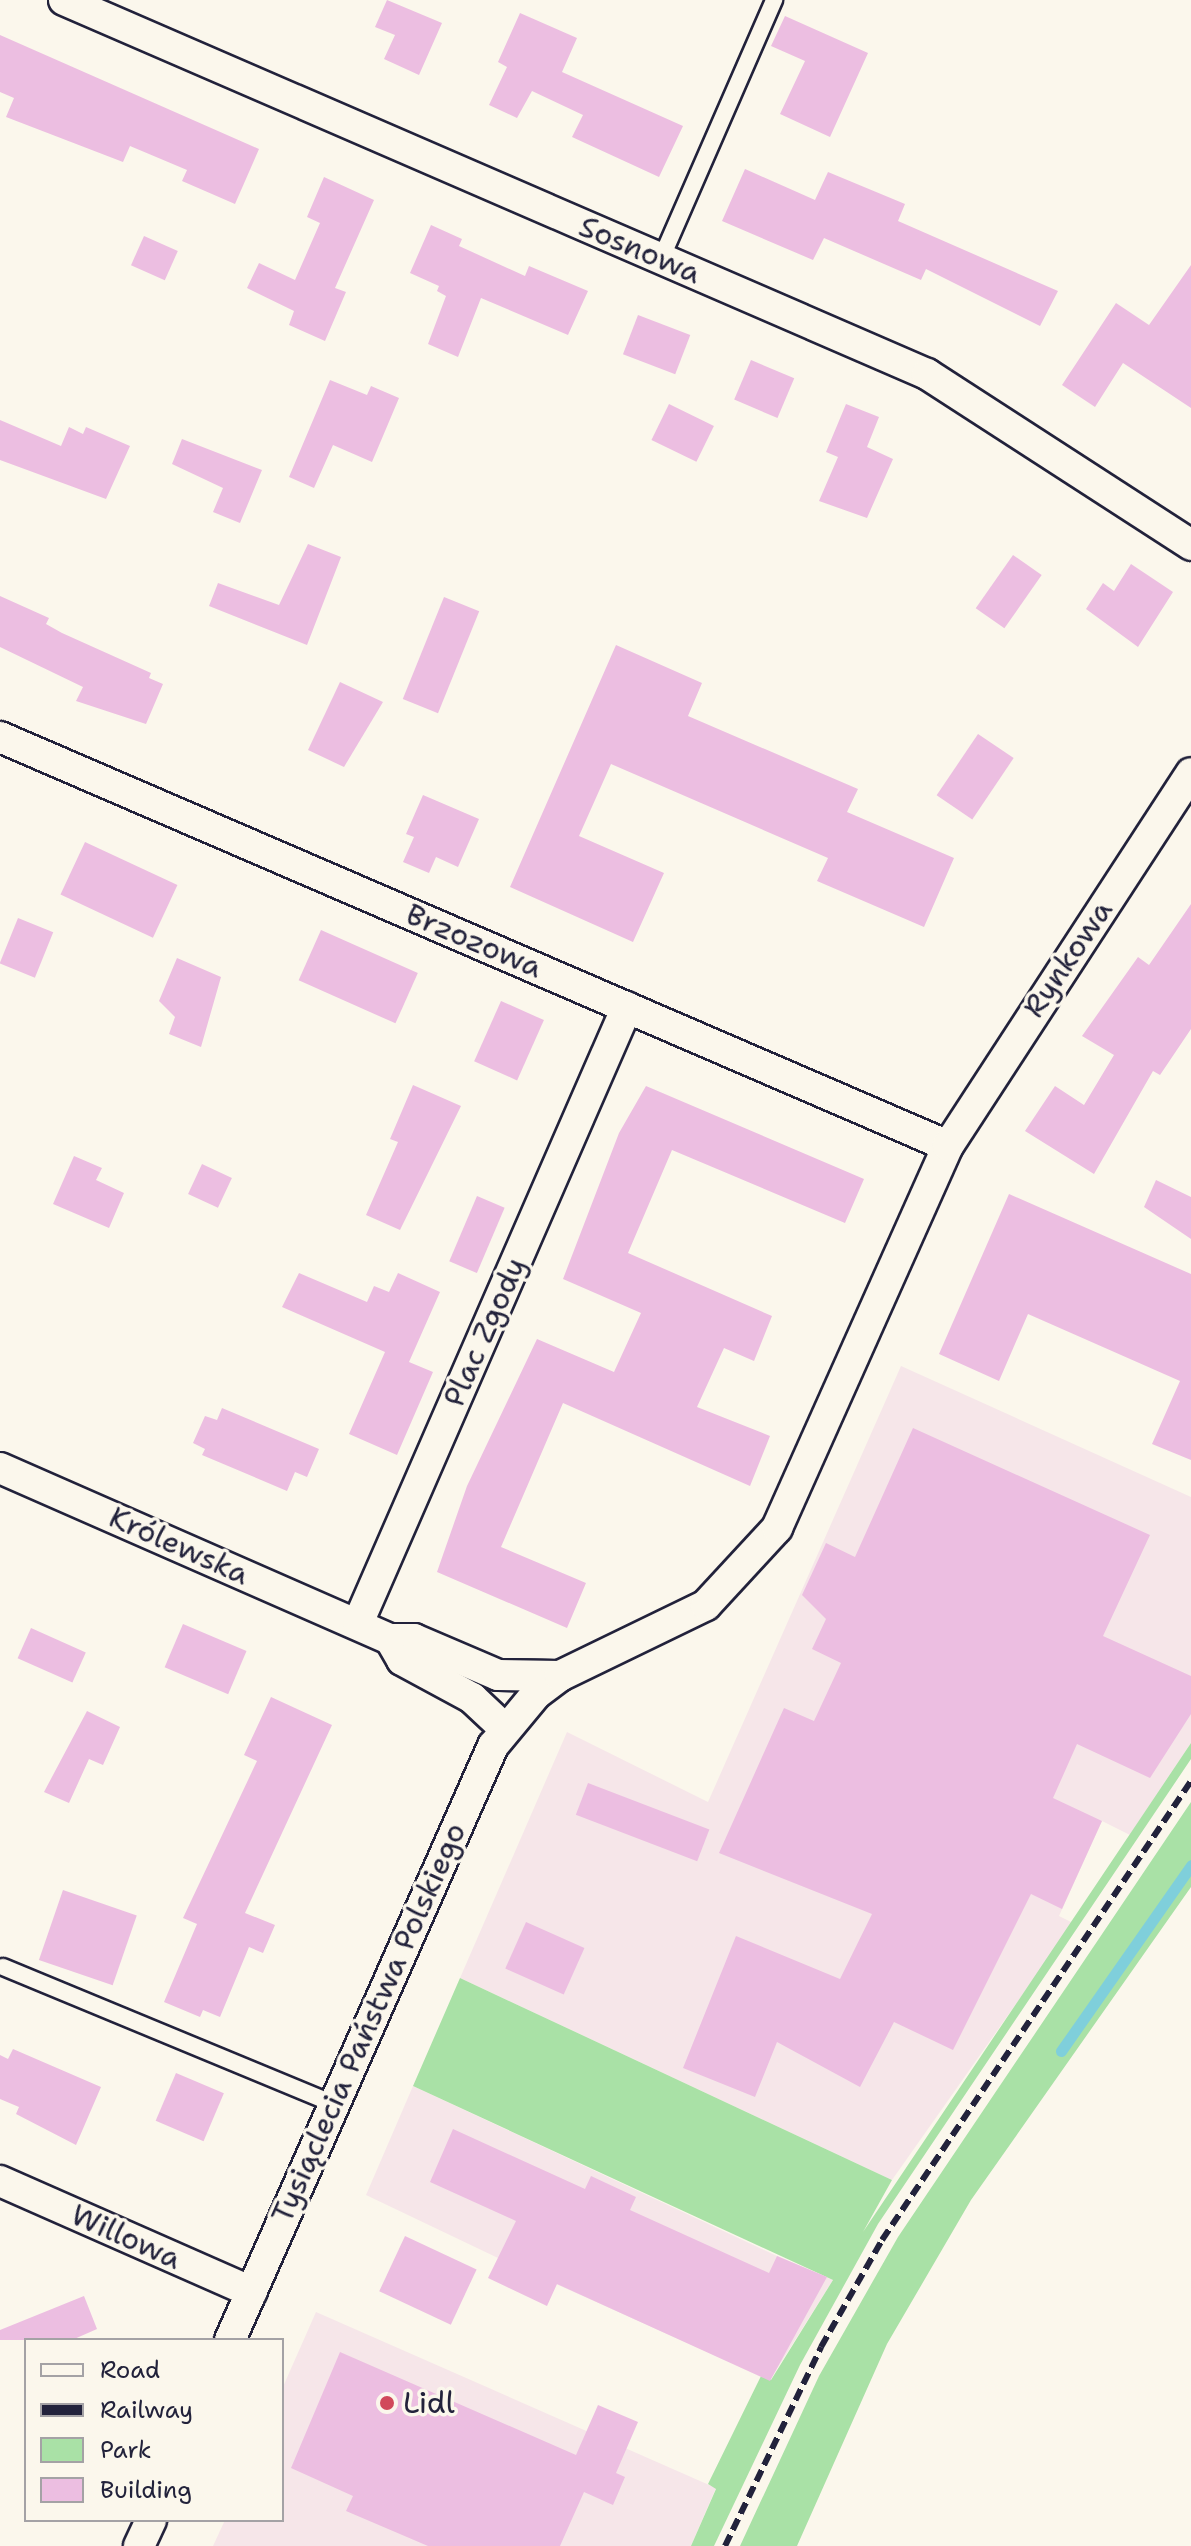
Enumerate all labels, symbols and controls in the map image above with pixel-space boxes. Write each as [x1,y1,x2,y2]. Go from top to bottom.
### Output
street label: Sosnowa [574,208,706,292]
street label: Rynkowa [1016,894,1120,1024]
street label: Brzozowa [401,896,547,986]
street label: Plac Zgody [436,1252,534,1412]
street label: Królewska [103,1499,255,1593]
street label: Tysiąclecia Państwa Polskiego [264,1817,474,2229]
street label: Willowa [65,2197,187,2277]
legend [24,2338,284,2522]
text: Road [100,2354,160,2386]
place label: Lidl [403,2385,455,2421]
text: Railway [100,2394,193,2426]
marker: Lidl [378,2394,396,2412]
text: Park [100,2434,152,2466]
text: Building [100,2474,192,2506]

